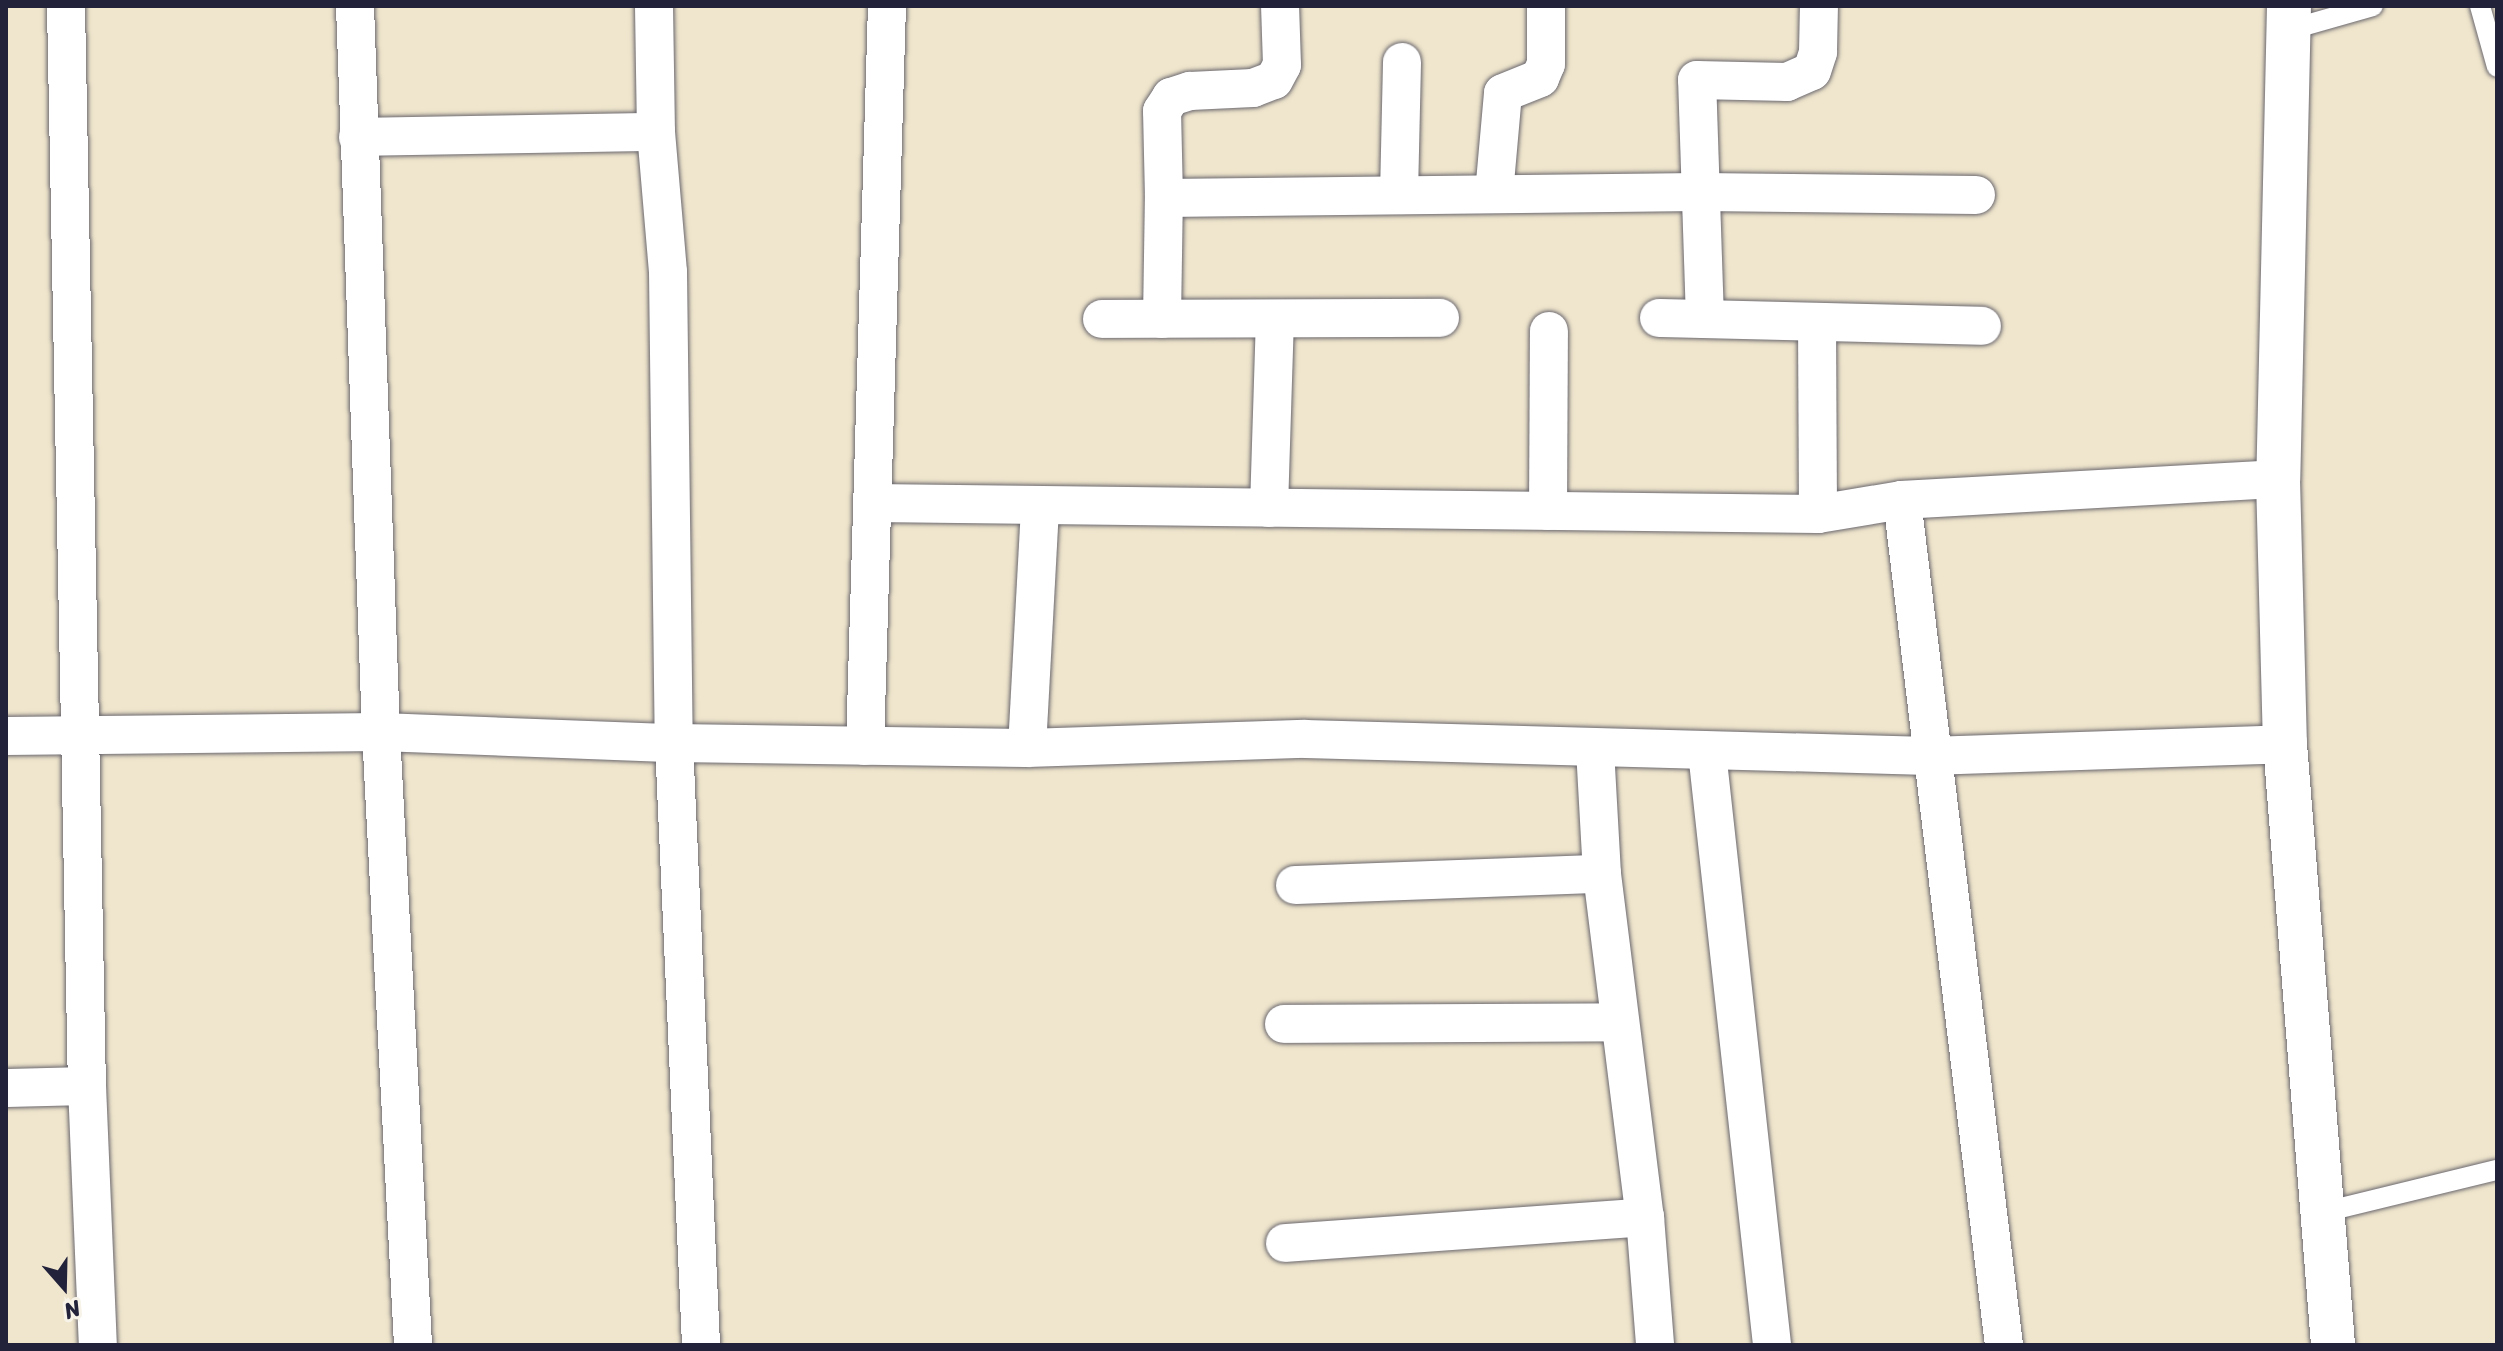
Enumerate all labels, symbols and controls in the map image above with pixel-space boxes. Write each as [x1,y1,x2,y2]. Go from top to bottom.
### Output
north arrow [24,1247,104,1327]
text: N [59,1289,86,1331]

